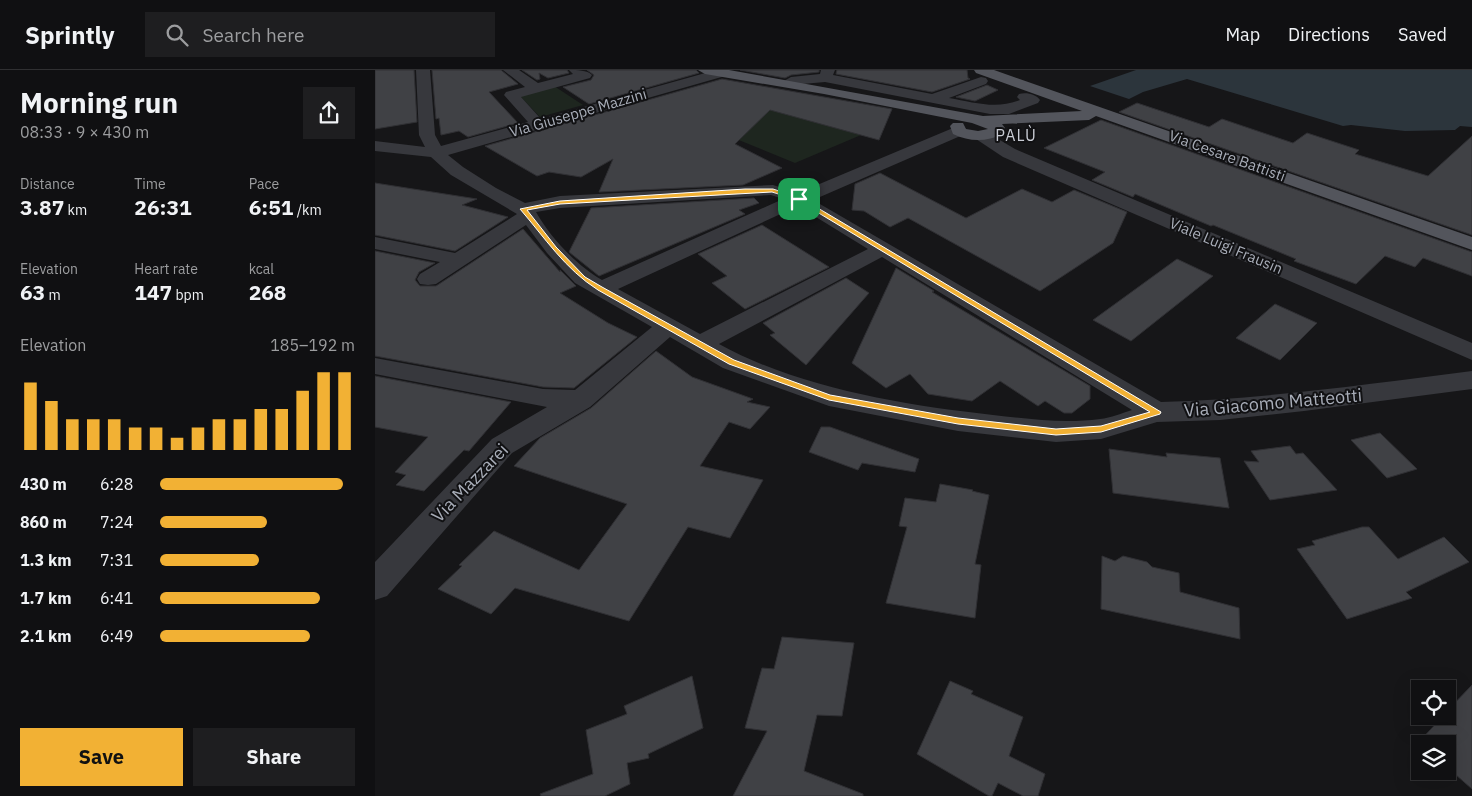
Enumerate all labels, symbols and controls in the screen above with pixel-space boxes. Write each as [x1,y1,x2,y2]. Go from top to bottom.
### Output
search box [145,12,495,57]
text: Sprintly [25,19,115,51]
icon: search [163,21,191,49]
text: Search here [203,23,304,47]
text: Map [1225,23,1260,46]
text: Directions [1288,23,1370,46]
text: Saved [1398,23,1447,46]
text: Morning run [20,84,178,121]
street label: Via Giuseppe Mazzini [507,84,649,141]
button: share [303,87,355,139]
text: 08:33 · 9 × 430 m [20,122,149,142]
district label: PALÙ [995,124,1037,145]
street label: Via Cesare Battisti [1166,126,1288,185]
text: Distance [20,175,75,193]
text: Time [134,175,166,193]
text: Pace [249,175,279,193]
pin [778,178,820,220]
icon: arrive [785,185,813,213]
text: 3.87 [20,193,64,221]
text: 26:31 [134,193,192,221]
text: 6:51 [249,193,293,221]
text: km [64,201,87,219]
text: /km [293,201,322,219]
street label: Viale Luigi Frausin [1167,213,1286,278]
text: Elevation [20,260,78,278]
text: Heart rate [134,260,198,278]
text: kcal [249,260,274,278]
text: 63 [20,278,45,306]
text: 147 [134,278,172,306]
text: 268 [249,278,286,306]
text: m [45,286,61,304]
text: bpm [172,286,204,304]
text: Elevation [20,335,86,355]
text: 185–192 m [270,335,355,355]
street label: Via Giacomo Matteotti [1183,383,1363,422]
street label: Via Mazzarei [426,438,513,527]
text: 430 m [20,474,67,494]
text: 6:28 [100,474,133,494]
text: 860 m [20,512,67,532]
text: 7:24 [100,512,133,532]
text: 1.3 km [20,550,71,570]
text: 7:31 [100,550,133,570]
text: 1.7 km [20,588,71,608]
text: 6:41 [100,588,133,608]
text: 2.1 km [20,626,71,646]
text: 6:49 [100,626,133,646]
map controls [1411,680,1456,780]
button: locate [1411,680,1456,725]
button: Save [20,728,183,786]
button: Share [193,728,355,786]
button: layers [1411,735,1456,780]

